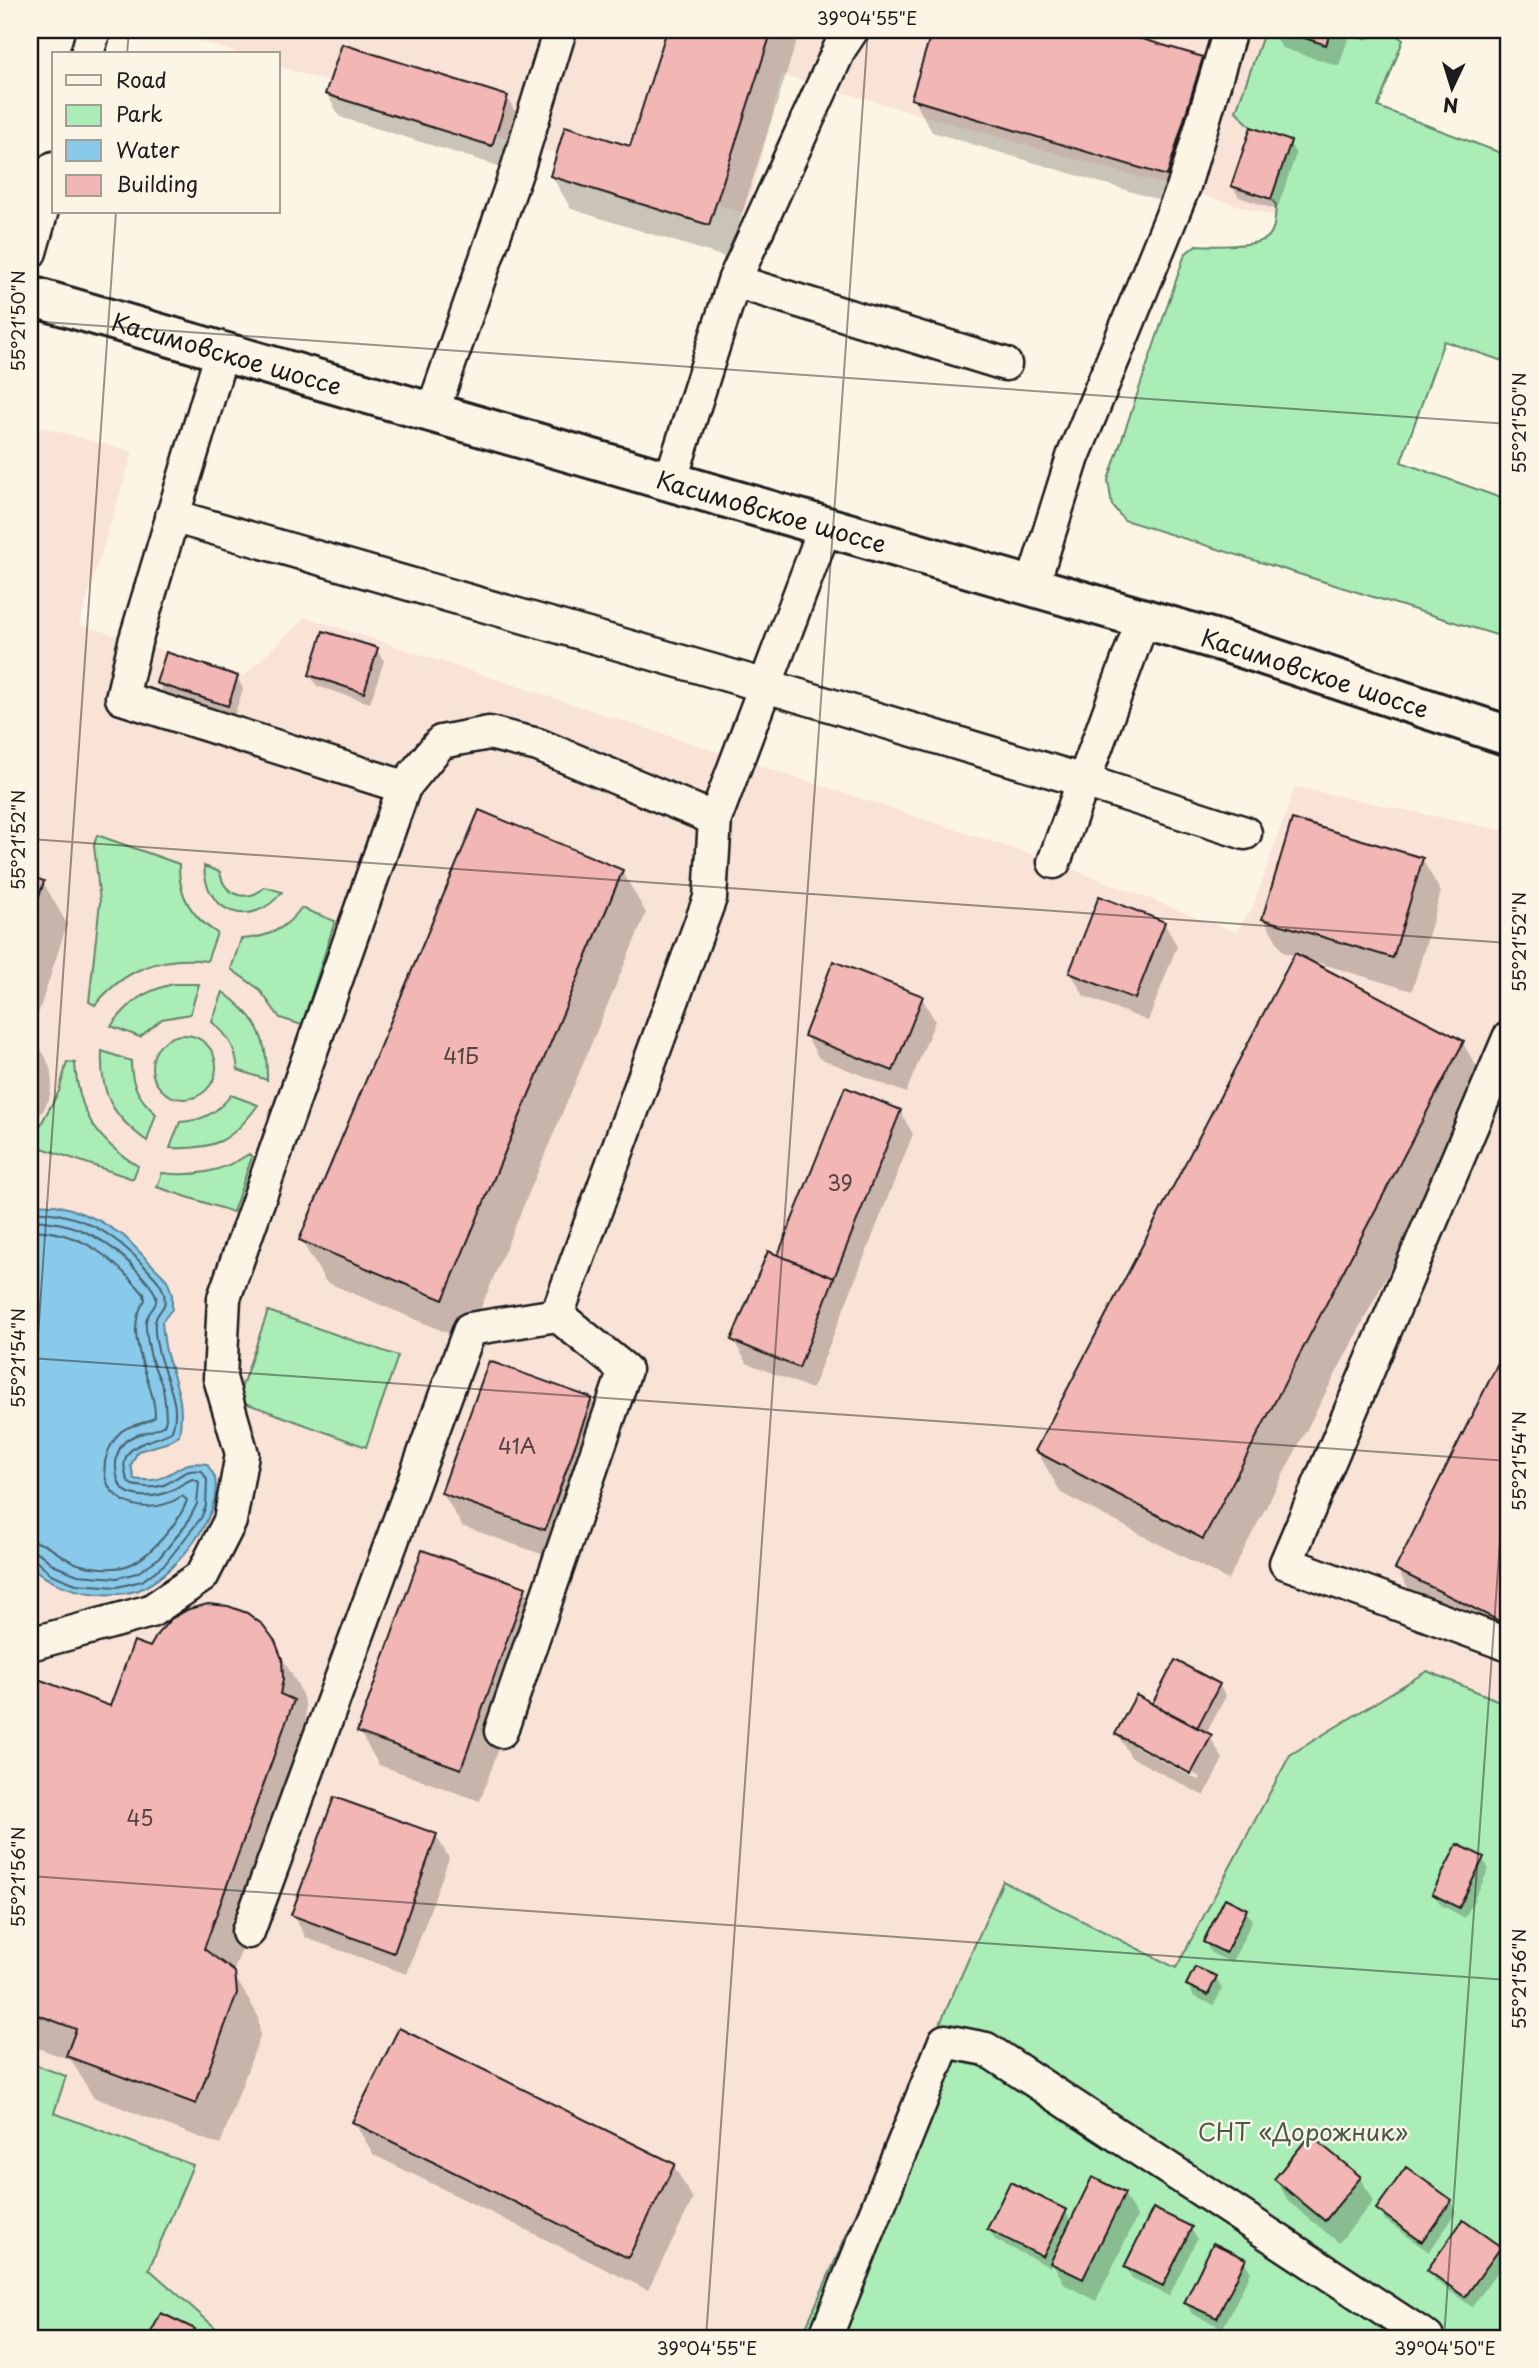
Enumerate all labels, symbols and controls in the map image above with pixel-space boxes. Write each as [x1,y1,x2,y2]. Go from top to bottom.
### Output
text: 39°04'55"E [817,4,917,31]
legend [52,52,280,214]
north arrow [1416,52,1486,122]
text: Road [116,63,167,95]
text: N [1442,91,1459,120]
text: Park [116,97,163,129]
text: Water [116,133,180,165]
text: Building [116,167,198,199]
text: 55°21'50"N [4,270,31,372]
street label: Касимовское шоссе [108,303,346,403]
text: 55°21'50"N [1505,372,1532,474]
street label: Касимовское шоссе [652,460,891,561]
street label: Касимовское шоссе [1197,618,1434,726]
text: 55°21'52"N [4,790,31,890]
text: 55°21'52"N [1505,892,1532,992]
house number: 41Б [443,1039,479,1071]
house number: 39 [827,1166,853,1198]
text: 55°21'54"N [4,1308,31,1408]
text: 55°21'54"N [1505,1411,1532,1511]
house number: 41А [498,1429,536,1461]
house number: 45 [127,1801,153,1833]
text: 55°21'56"N [4,1827,31,1927]
text: 55°21'56"N [1505,1929,1532,2029]
park label: СНТ «Дорожник» [1198,2113,1408,2149]
text: 39°04'55"E [657,2334,757,2361]
text: 39°04'50"E [1394,2334,1496,2361]

